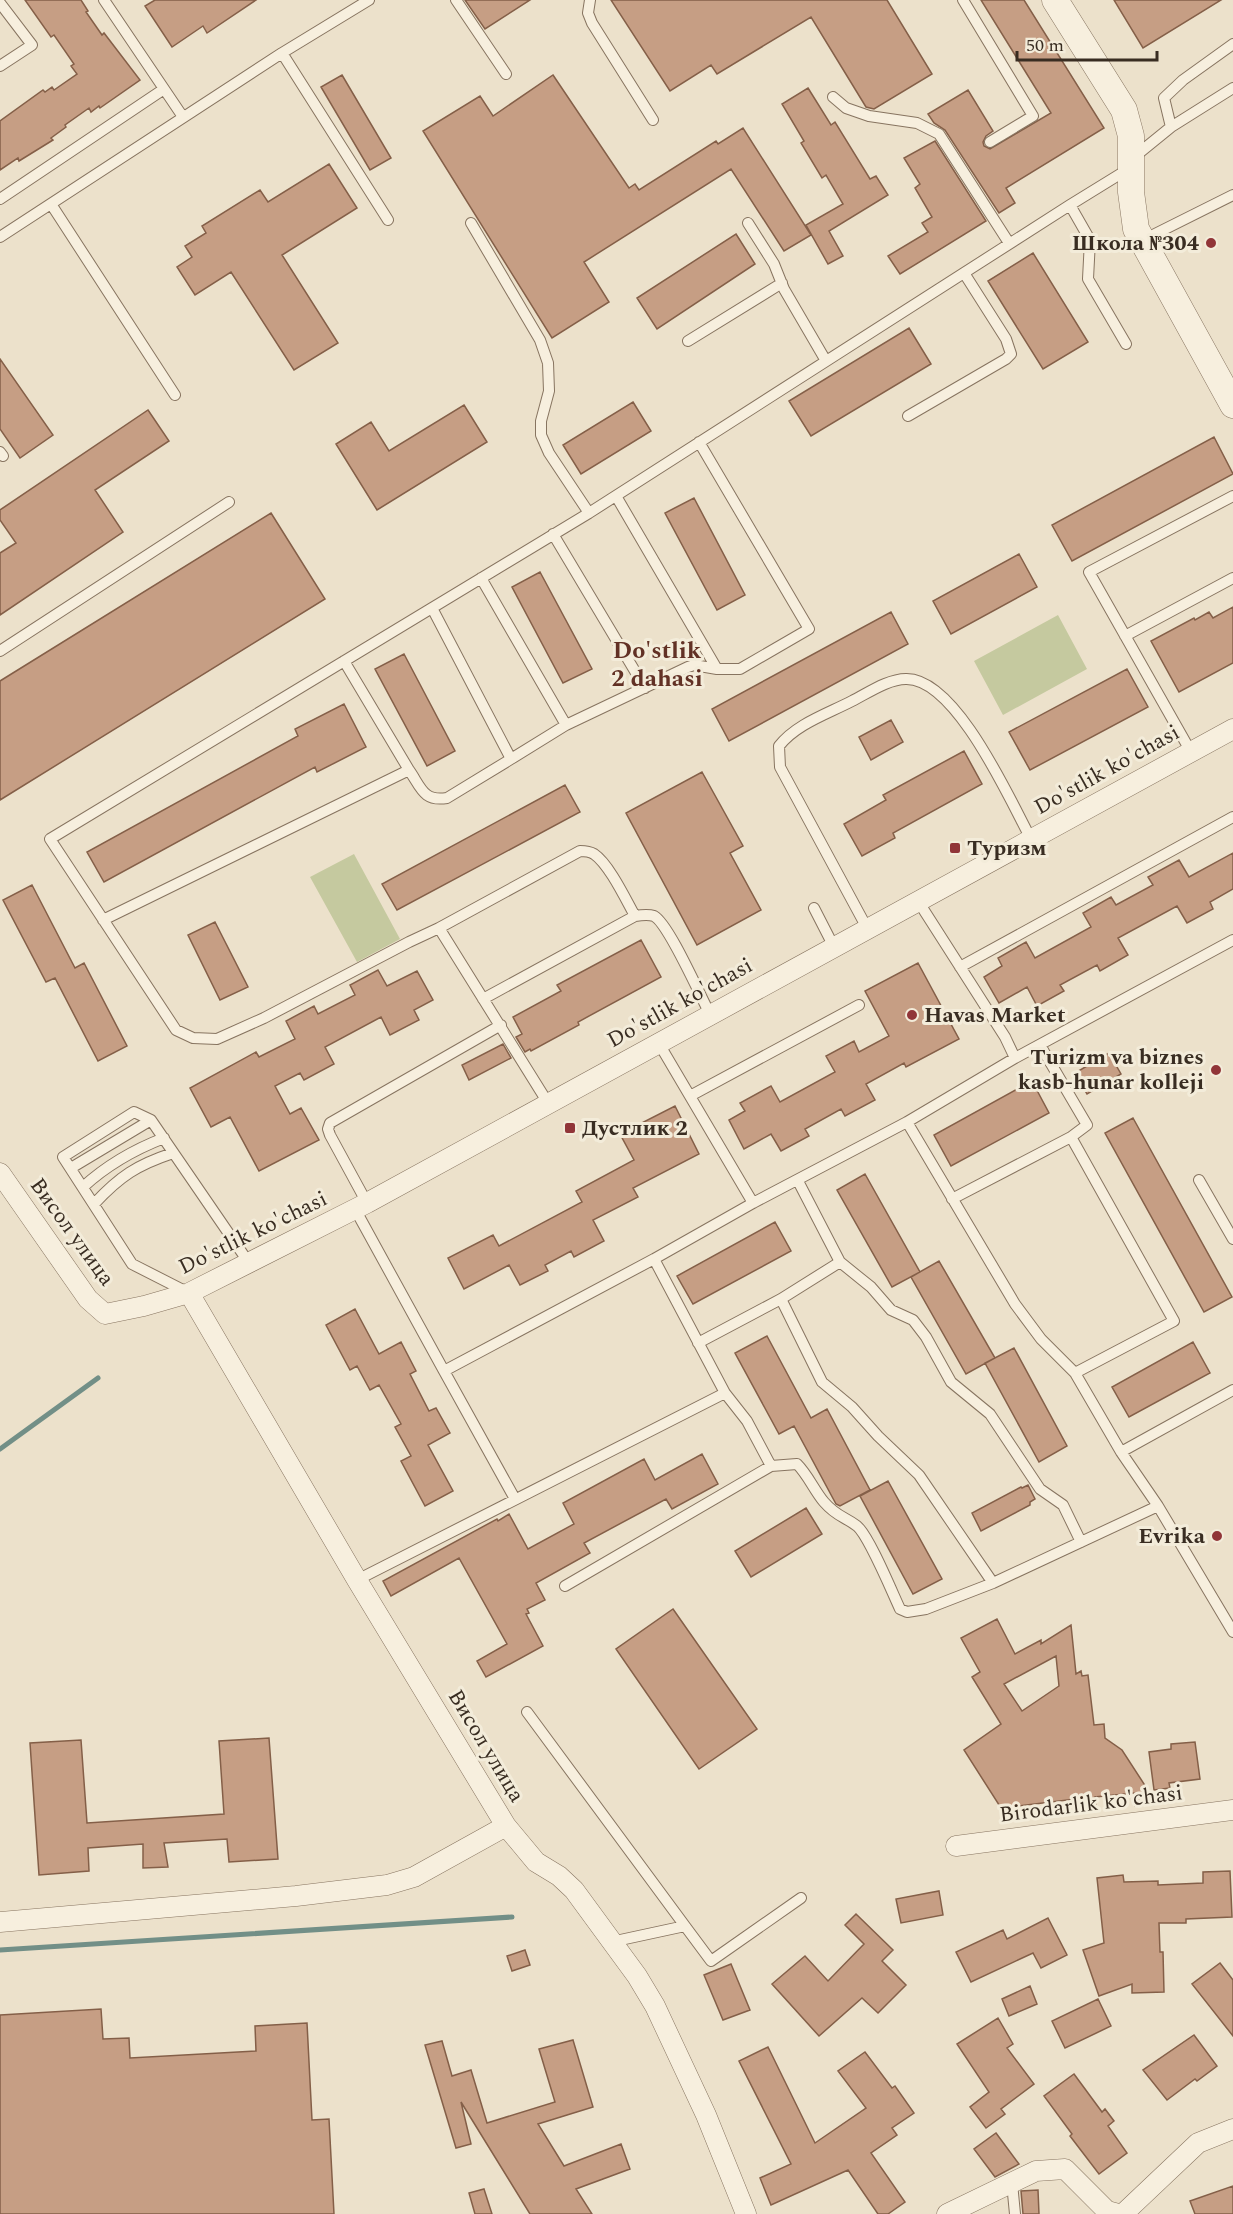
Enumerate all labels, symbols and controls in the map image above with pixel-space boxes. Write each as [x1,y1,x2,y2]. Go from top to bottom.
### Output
scale bar [1017,24,1156,62]
text: 50 m [1026,32,1064,59]
place label: Школа №304 [1072,227,1200,260]
marker: Школа №304 [1204,236,1218,250]
district label: Do'stlik 2 dahasi [611,633,703,697]
street label: Do'stlik ko'chasi [1028,716,1186,824]
place label: Туризм [967,832,1047,865]
marker: Туризм [948,841,962,855]
street label: Do'stlik ko'chasi [601,949,759,1057]
place label: Havas Market [924,999,1065,1032]
marker: Havas Market [905,1008,919,1022]
place label: Turizm va biznes kasb-hunar kolleji [1018,1041,1204,1099]
marker: Turizm va biznes kasb-hunar kolleji [1209,1063,1223,1077]
place label: Дустлик 2 [582,1112,688,1145]
marker: Дустлик 2 [563,1121,577,1135]
street label: Висол улица [21,1171,123,1293]
street label: Do'stlik ko'chasi [173,1183,333,1283]
place label: Evrika [1138,1520,1206,1553]
marker: Evrika [1210,1529,1224,1543]
street label: Висол улица [439,1683,533,1809]
street label: Birodarlik ko'chasi [997,1776,1185,1832]

